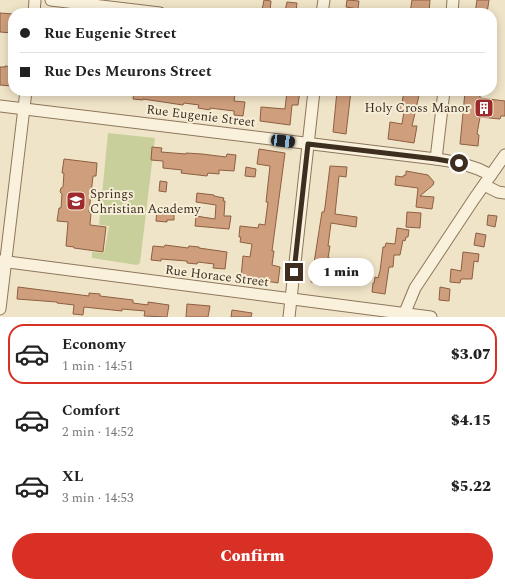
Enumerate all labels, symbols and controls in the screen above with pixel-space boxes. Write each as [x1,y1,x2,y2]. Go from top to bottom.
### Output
text: Rue Eugenie Street [44,22,177,45]
text: Rue Des Meurons Street [44,60,212,83]
building icon: Holy Cross Manor [473,97,495,119]
place label: Holy Cross Manor [365,98,470,118]
street label: Rue Eugenie Street [145,99,257,133]
car [270,134,296,148]
route start [450,154,468,172]
place label: Springs Christian Academy [90,184,201,219]
school or university icon: Springs Christian Academy [65,190,87,212]
callout: 1 min [308,258,374,286]
street label: Rue Horace Street [164,260,270,292]
text: 1 min [323,262,359,282]
route end [285,263,303,281]
text: Economy [62,333,126,356]
icon: car [14,336,50,372]
text: $3.07 [451,343,491,366]
text: 1 min · 14:51 [62,356,134,376]
text: Comfort [62,399,120,422]
icon: car [14,402,50,438]
text: $4.15 [451,409,491,432]
text: 2 min · 14:52 [62,422,134,442]
text: XL [62,465,83,488]
icon: car [14,468,50,504]
text: $5.22 [451,475,491,498]
text: 3 min · 14:53 [62,488,134,508]
button: Confirm [12,533,493,579]

